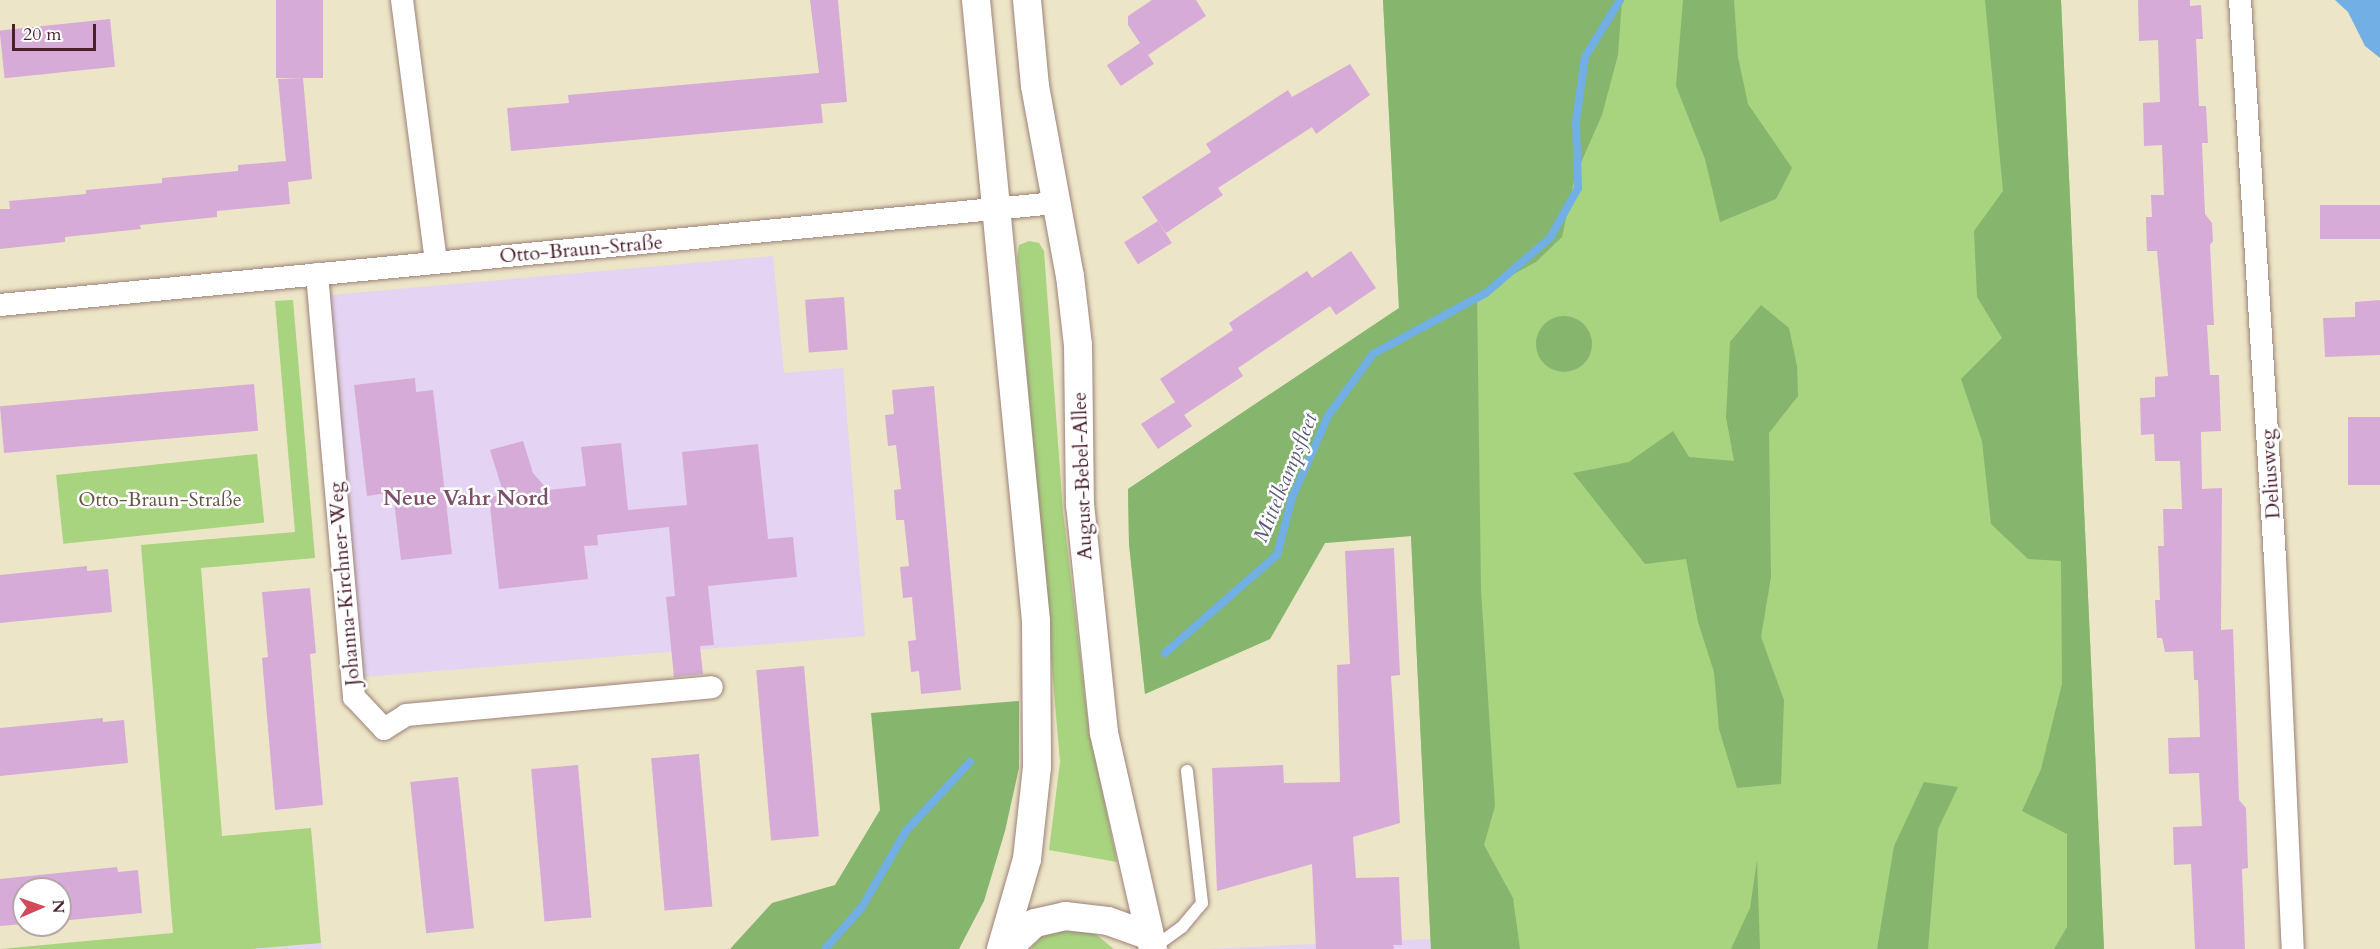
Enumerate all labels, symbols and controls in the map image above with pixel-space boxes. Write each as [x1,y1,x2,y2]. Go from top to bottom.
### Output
scale bar [15,12,99,50]
text: 20 m [23,22,62,47]
street label: Otto-Braun-Straße [498,230,664,268]
street label: August-Bebel-Allee [1067,391,1097,561]
water label: Mittelkampsfleet [1249,410,1323,546]
street label: Deliusweg [2255,428,2285,520]
street label: Johanna-Kirchner-Weg [323,481,365,687]
district label: Neue Vahr Nord [383,486,549,512]
park label: Otto-Braun-Straße [78,487,242,511]
north arrow [12,877,72,937]
text: N [47,899,69,914]

